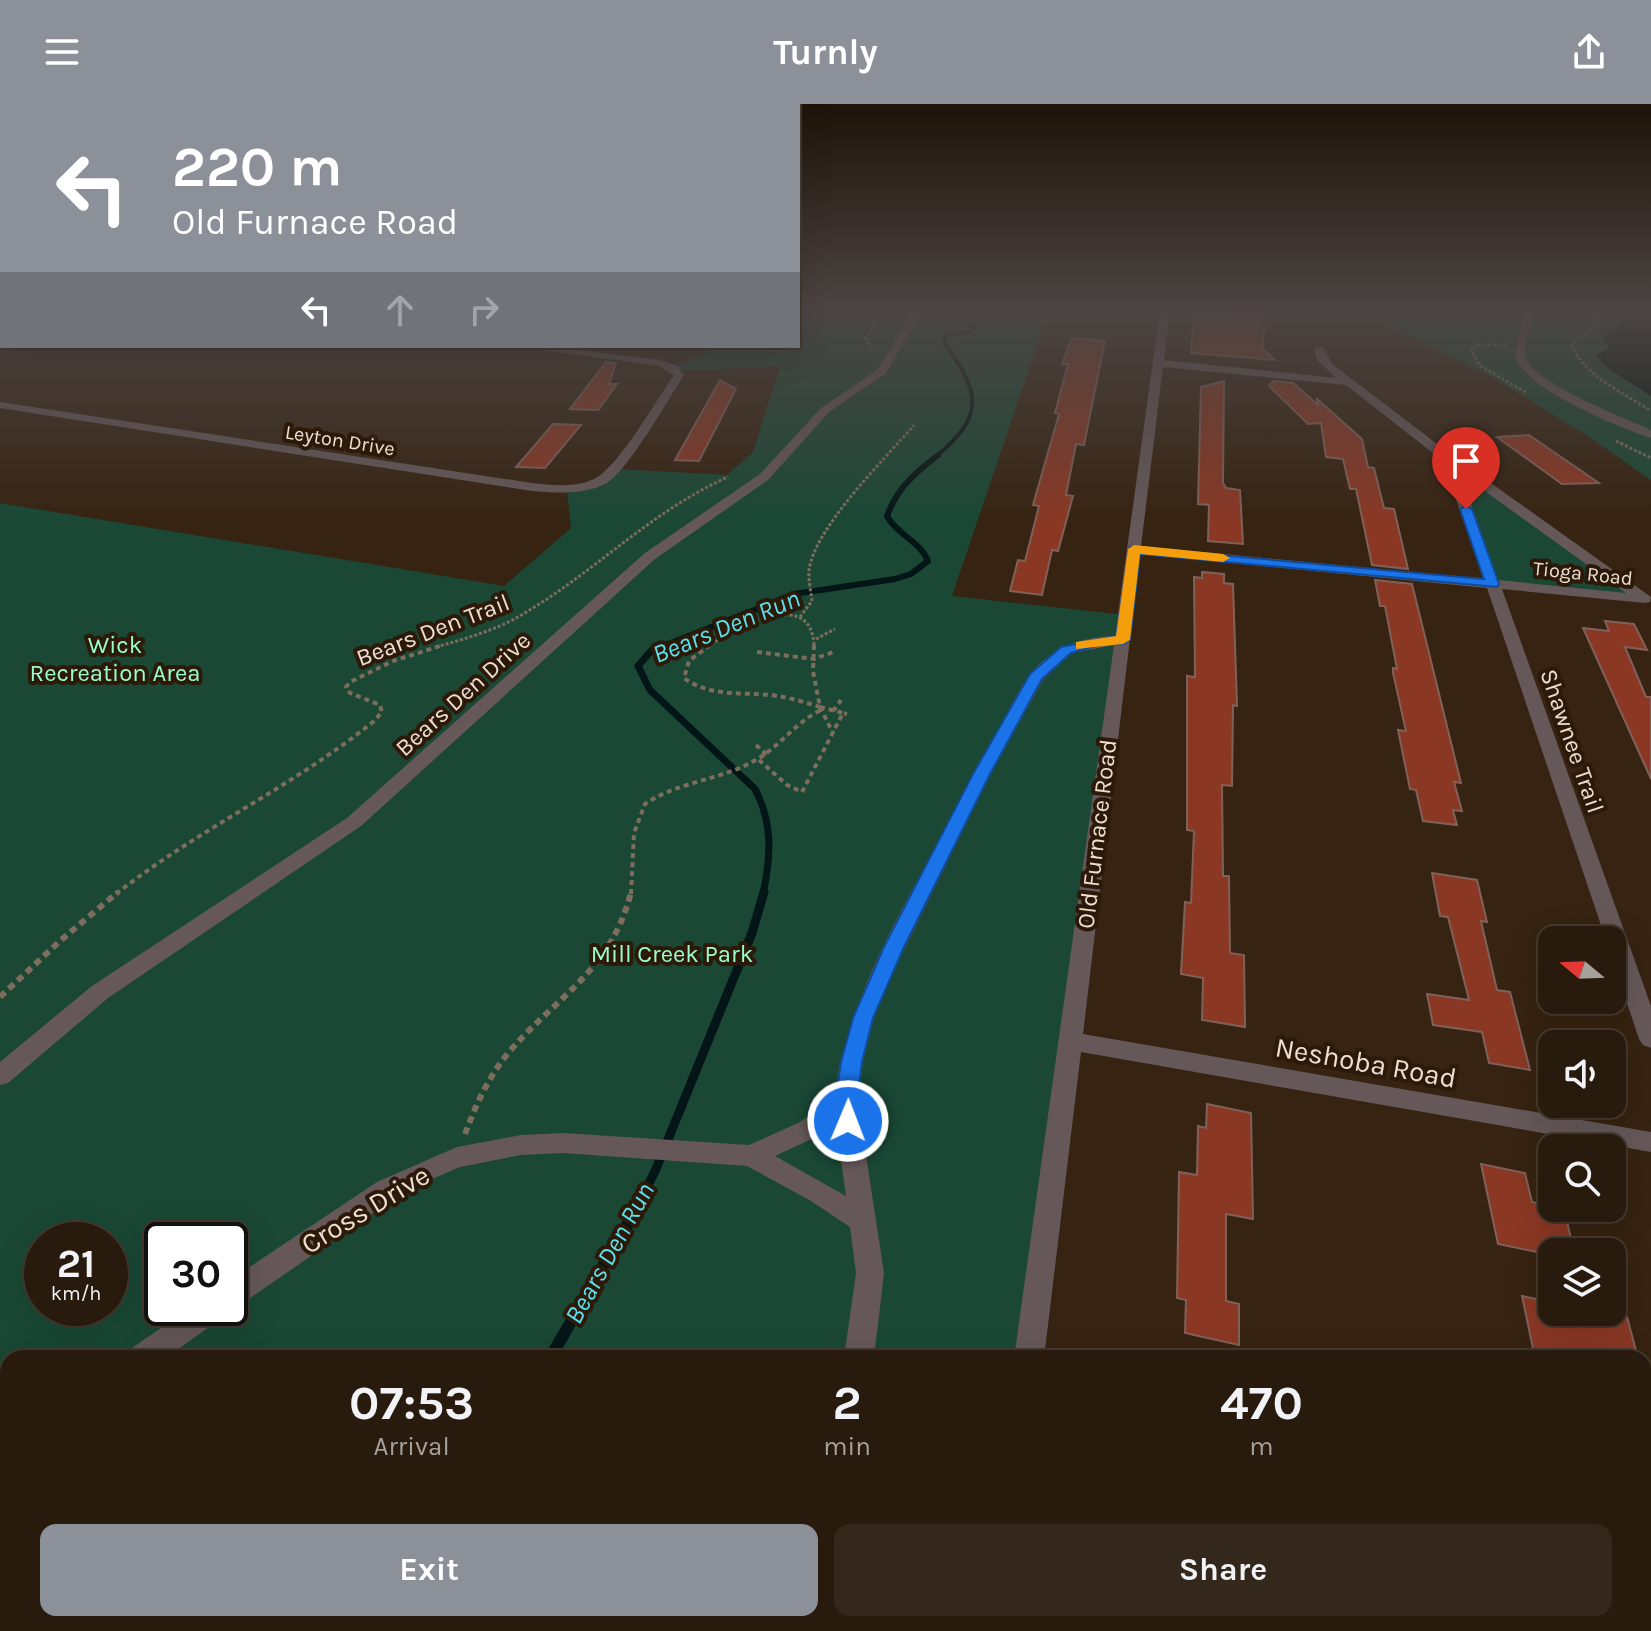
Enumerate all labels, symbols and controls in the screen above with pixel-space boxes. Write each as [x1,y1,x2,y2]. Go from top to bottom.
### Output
icon: menu [40,30,84,74]
icon: share [1567,30,1611,74]
text: Turnly [773,31,878,73]
text: 220 m [172,134,343,199]
icon: left [40,136,144,240]
text: Old Furnace Road [172,201,458,243]
icon: left [294,288,338,332]
icon: ahead [378,288,422,332]
icon: right [462,288,506,332]
street label: Leyton Drive [283,420,396,461]
pin [1432,427,1500,509]
icon: arrive [1444,439,1488,483]
street label: Tioga Road [1532,557,1634,590]
water label: Bears Den Run [648,583,804,670]
street label: Bears Den Trail [352,588,514,672]
street label: Bears Den Drive [390,626,536,762]
park label: Wick Recreation Area [29,631,201,687]
street label: Shawnee Trail [1534,665,1610,817]
street label: Old Furnace Road [1071,738,1123,930]
north arrow [1538,926,1626,1014]
map controls [1538,926,1626,1326]
park label: Mill Creek Park [591,940,753,968]
street label: Neshoba Road [1273,1030,1459,1095]
button: sound [1538,1030,1626,1118]
position arrow [806,1079,890,1163]
button: search [1538,1134,1626,1222]
street label: Cross Drive [295,1158,435,1261]
water label: Bears Den Run [558,1177,661,1329]
speed limit sign: 30 [144,1222,248,1326]
button: layers [1538,1238,1626,1326]
text: 21 [57,1240,95,1287]
text: km/h [51,1282,101,1305]
text: 07:53 [349,1375,474,1431]
text: 2 [833,1375,862,1431]
text: 470 [1220,1375,1303,1431]
text: Arrival [374,1431,450,1462]
text: min [823,1431,871,1462]
text: m [1249,1431,1274,1462]
button: Exit [40,1524,818,1616]
button: Share [834,1524,1612,1616]

